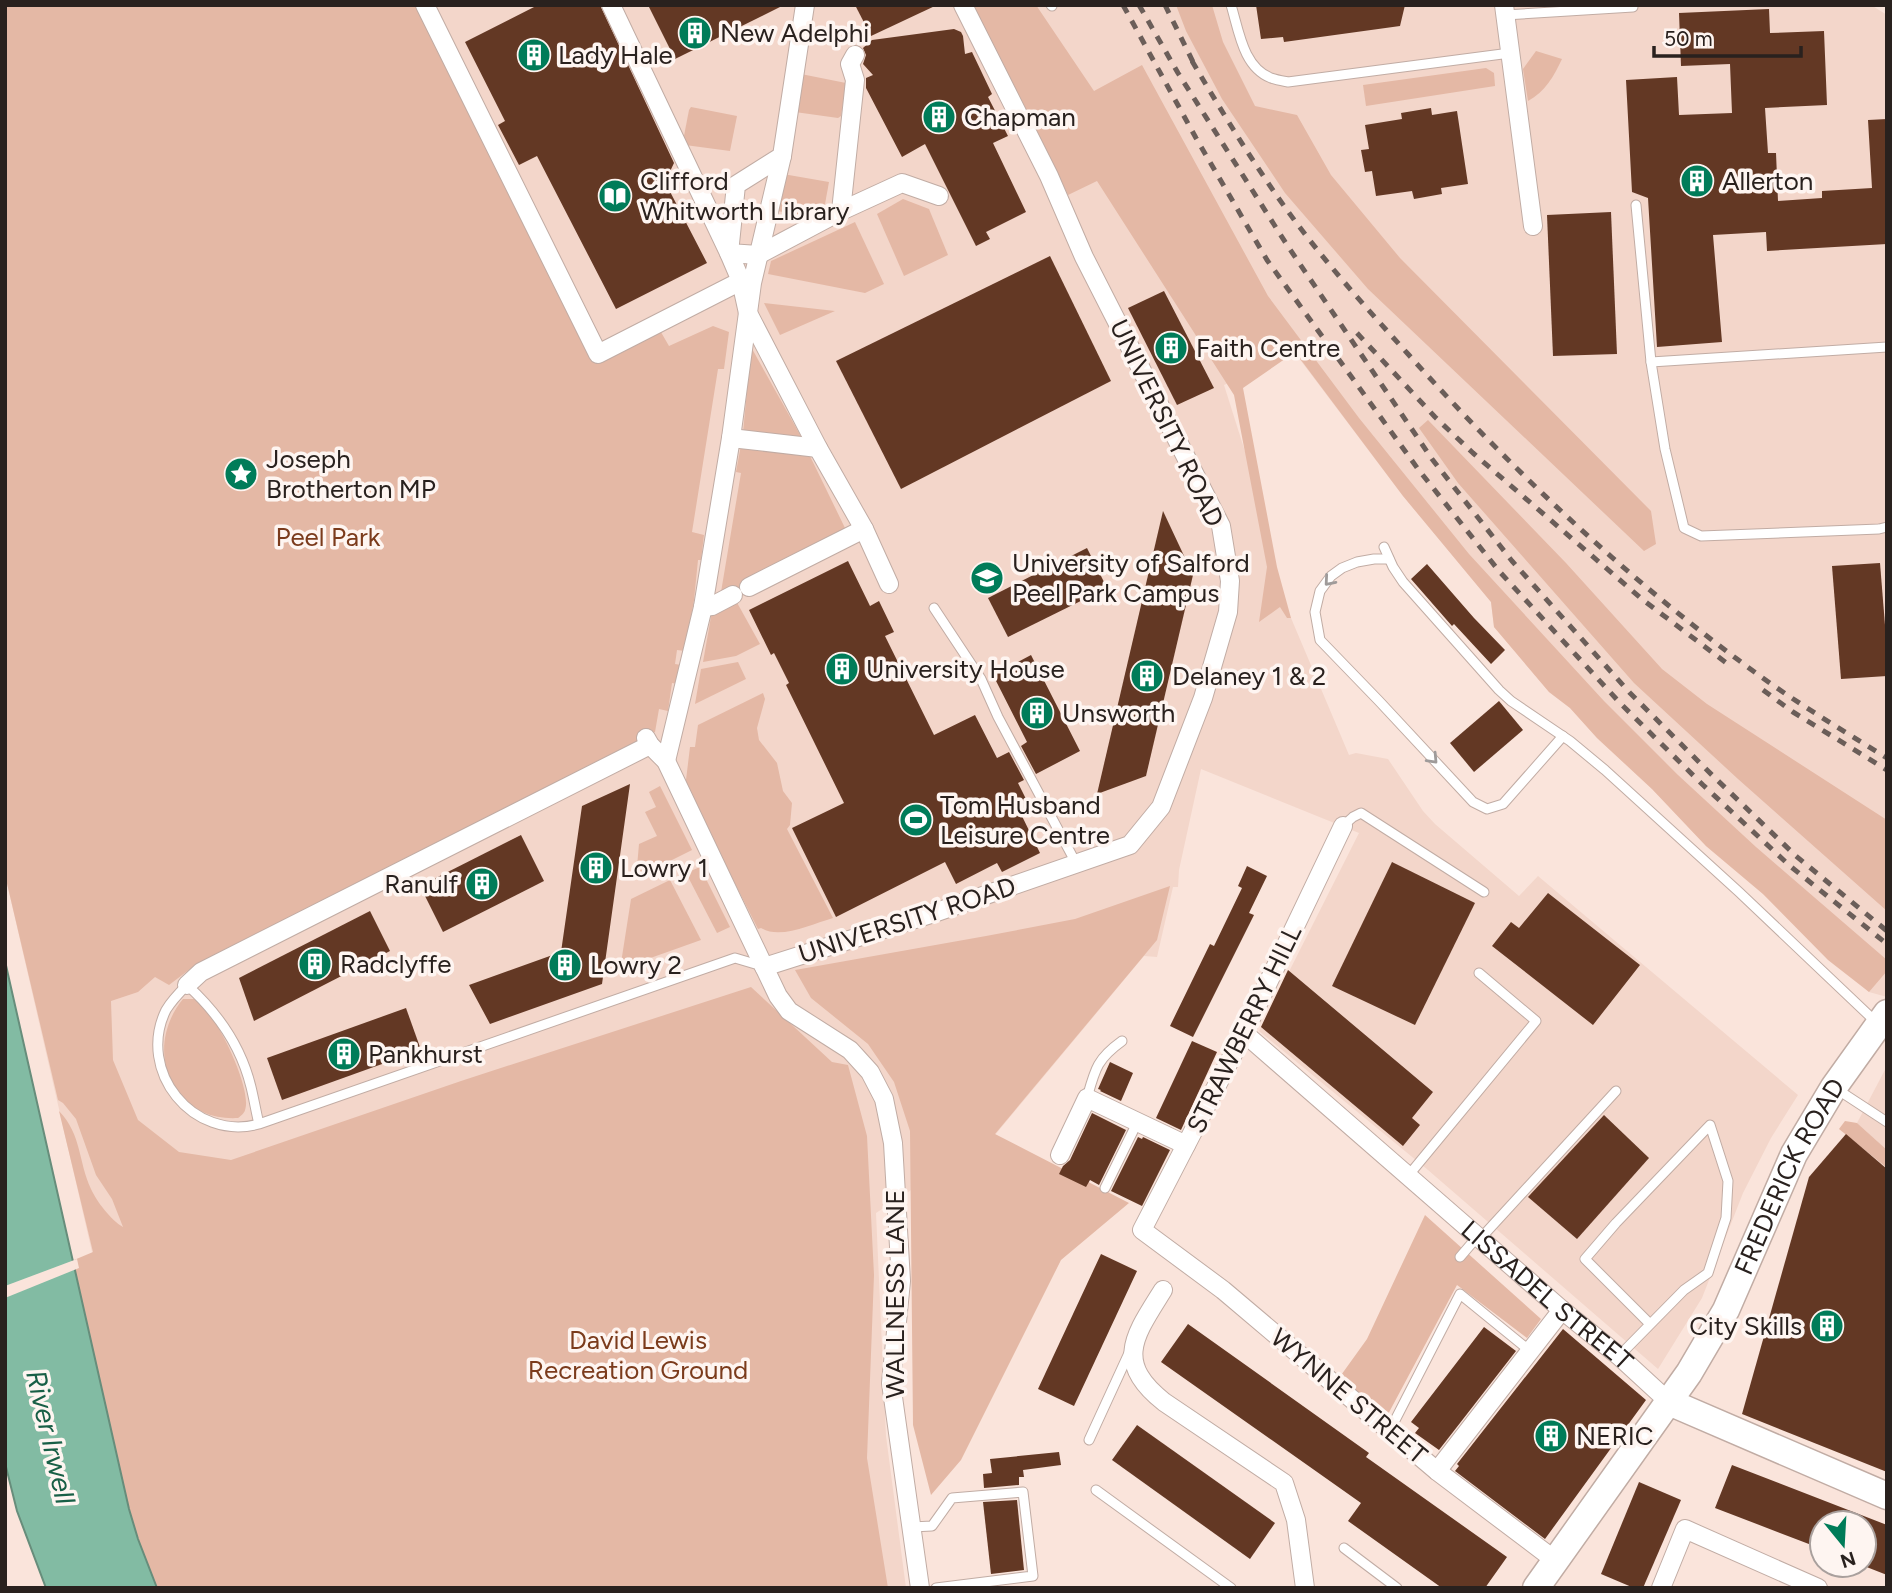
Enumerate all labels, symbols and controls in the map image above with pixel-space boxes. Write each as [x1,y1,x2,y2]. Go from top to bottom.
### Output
building icon: New Adelphi [676,14,714,52]
scale bar [1654,14,1801,58]
place label: New Adelphi [720,17,869,49]
text: 50 m [1664,26,1713,51]
building icon: Lady Hale [515,36,553,74]
place label: Lady Hale [558,39,673,71]
building icon: Chapman [920,98,958,136]
place label: Chapman [964,101,1076,133]
building icon: Allerton [1678,162,1716,200]
place label: Clifford Whitworth Library [640,165,850,227]
place label: Allerton [1722,165,1813,197]
library icon: Clifford Whitworth Library [596,177,634,215]
street label: UNIVERSITY ROAD [1103,314,1231,532]
building icon: Faith Centre [1152,329,1190,367]
place label: Faith Centre [1196,332,1340,364]
place label: Joseph Brotherton MP [266,443,436,505]
place icon: Joseph Brotherton MP [222,455,260,493]
park label: Peel Park [276,521,381,553]
place label: University of Salford Peel Park Campus [1012,547,1250,609]
school or university icon: University of Salford Peel Park Campus [968,559,1006,597]
one-way arrow [1324,573,1337,586]
building icon: University House [823,650,861,688]
place label: University House [866,653,1065,685]
building icon: Delaney 1 & 2 [1128,657,1166,695]
place label: Delaney 1 & 2 [1172,660,1326,692]
building icon: Unsworth [1018,694,1056,732]
place label: Unsworth [1062,697,1175,729]
one-way arrow [1424,751,1437,764]
place label: Tom Husband Leisure Centre [940,789,1110,851]
sports icon: Tom Husband Leisure Centre [897,801,935,839]
building icon: Lowry 1 [577,849,615,887]
place label: Lowry 1 [620,852,708,884]
building icon: Ranulf [463,865,501,903]
place label: Ranulf [384,868,458,900]
street label: UNIVERSITY ROAD [794,870,1020,970]
street label: STRAWBERRY HILL [1180,919,1309,1138]
building icon: Radclyffe [296,945,334,983]
building icon: Lowry 2 [546,946,584,984]
place label: Radclyffe [340,948,452,980]
place label: Lowry 2 [590,949,682,981]
building icon: Pankhurst [325,1035,363,1073]
place label: Pankhurst [368,1038,483,1070]
street label: FREDERICK ROAD [1727,1072,1852,1279]
street label: WALLNESS LANE [879,1189,911,1399]
street label: LISSADEL STREET [1455,1214,1640,1377]
building icon: City Skills [1808,1307,1846,1345]
place label: City Skills [1689,1310,1802,1342]
street label: WYNNE STREET [1264,1321,1434,1471]
park label: David Lewis Recreation Ground [528,1324,748,1386]
water label: River Irwell [19,1367,83,1508]
building icon: NERIC [1532,1417,1570,1455]
place label: NERIC [1576,1420,1654,1452]
north arrow [1808,1509,1878,1579]
text: N [1838,1546,1859,1573]

